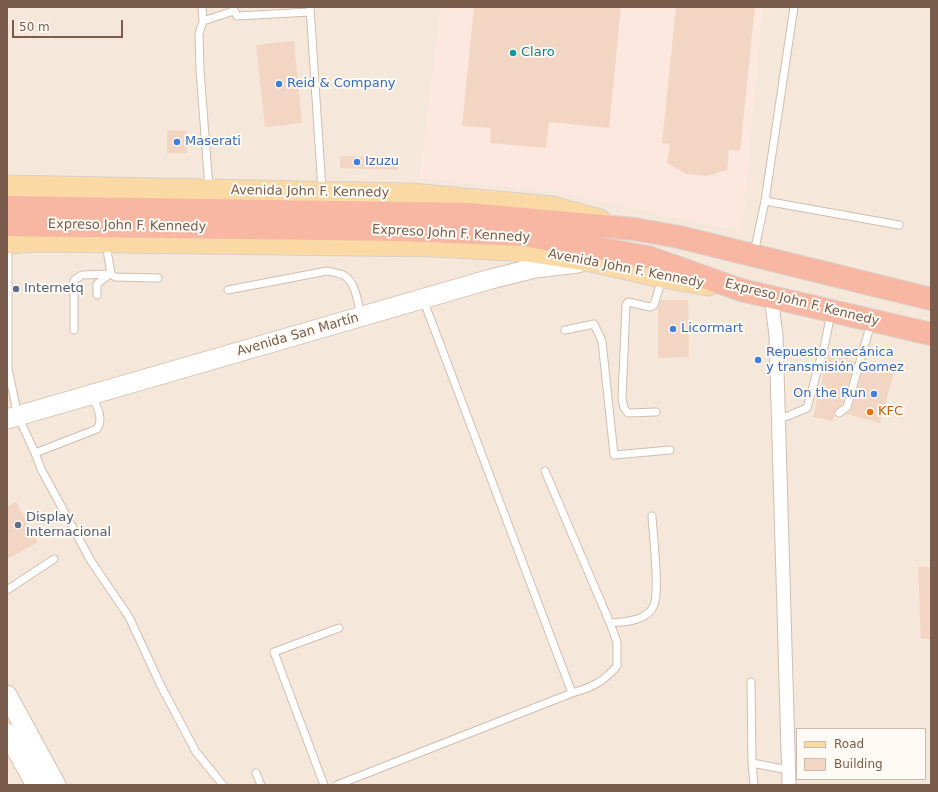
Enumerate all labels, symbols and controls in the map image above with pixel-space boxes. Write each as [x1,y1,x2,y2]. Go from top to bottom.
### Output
scale bar [14,12,125,38]
text: 50 m [19,20,50,34]
place label: Claro [521,45,555,61]
marker: Claro [508,48,518,58]
place label: Reid & Company [287,76,396,92]
marker: Reid & Company [274,79,284,89]
place label: Maserati [185,134,241,150]
marker: Maserati [172,137,182,147]
place label: Izuzu [365,154,399,170]
marker: Izuzu [352,157,362,167]
street label: Avenida John F. Kennedy [231,183,389,201]
street label: Expreso John F. Kennedy [48,217,206,235]
street label: Expreso John F. Kennedy [371,222,531,246]
street label: Avenida John F. Kennedy [547,246,705,292]
street label: Expreso John F. Kennedy [723,276,881,330]
place label: Internetq [24,281,84,297]
marker: Internetq [11,284,21,294]
street label: Avenida San Martín [235,310,361,360]
place label: Licormart [681,321,743,337]
marker: Licormart [668,324,678,334]
place label: Repuesto mecánica y transmisión Gomez [766,345,904,376]
marker: Repuesto mecánica y transmisión Gomez [753,355,763,365]
place label: On the Run [793,386,866,402]
marker: On the Run [869,389,879,399]
place label: KFC [878,404,903,420]
marker: KFC [865,407,875,417]
place label: Display Internacional [26,510,111,541]
marker: Display Internacional [13,520,23,530]
legend [796,728,926,780]
text: Road [834,737,864,751]
text: Building [834,757,883,771]

